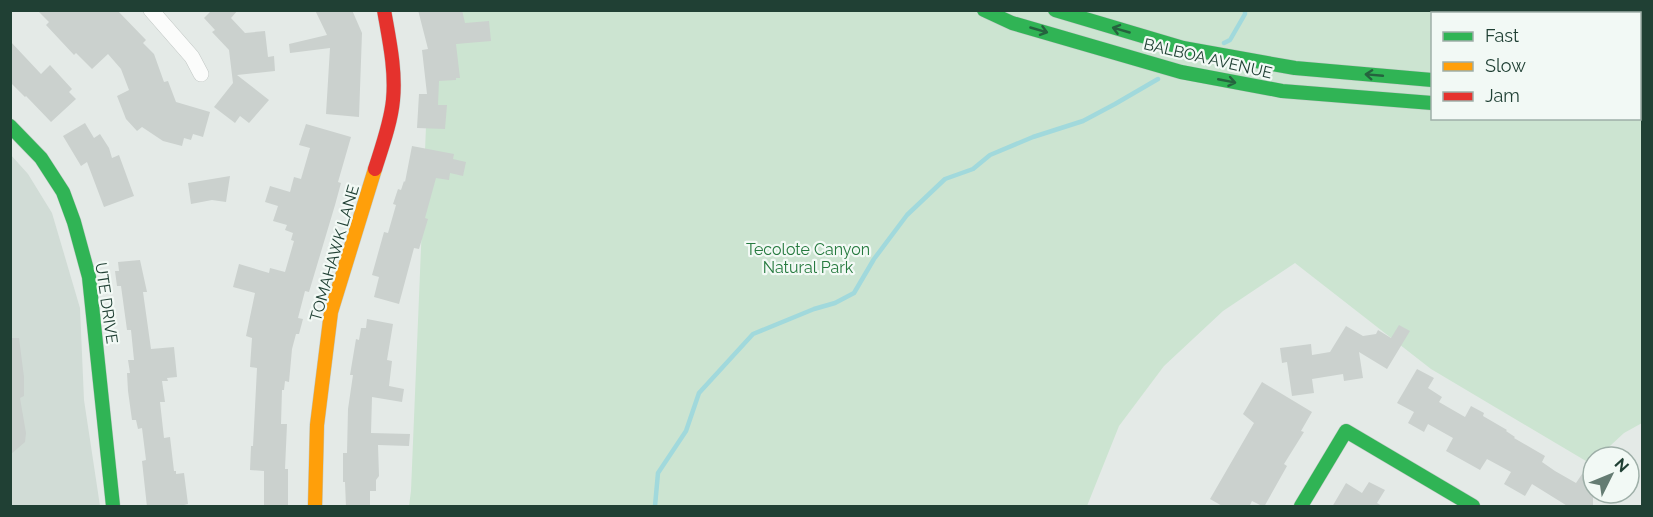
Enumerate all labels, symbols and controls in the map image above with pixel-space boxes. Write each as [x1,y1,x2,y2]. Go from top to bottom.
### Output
legend [1431,12,1641,120]
one-way arrow [1112,24,1131,35]
one-way arrow [1029,25,1048,37]
text: Fast [1485,25,1519,46]
street label: BALBOA AVENUE [1142,34,1274,83]
text: Slow [1485,55,1526,76]
one-way arrow [1365,69,1385,80]
one-way arrow [1217,76,1236,87]
text: Jam [1485,85,1520,106]
street label: TOMAHAWK LANE [306,182,363,324]
park label: Tecolote Canyon Natural Park [746,240,870,277]
street label: UTE DRIVE [91,261,122,345]
north arrow [1581,445,1641,505]
text: N [1610,454,1633,476]

